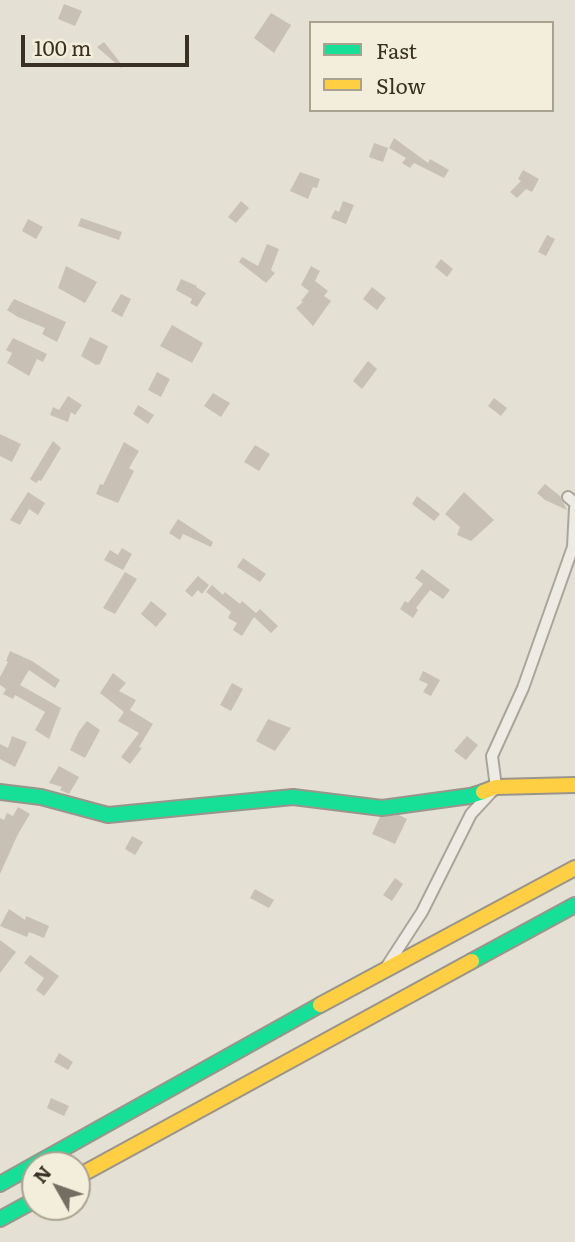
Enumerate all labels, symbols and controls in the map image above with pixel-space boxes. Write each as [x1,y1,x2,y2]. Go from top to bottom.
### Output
scale bar [24,21,192,65]
legend [309,21,554,112]
text: 100 m [34,31,91,62]
text: Fast [376,34,417,65]
text: Slow [376,69,426,100]
north arrow [21,1151,91,1221]
text: N [26,1159,57,1189]

